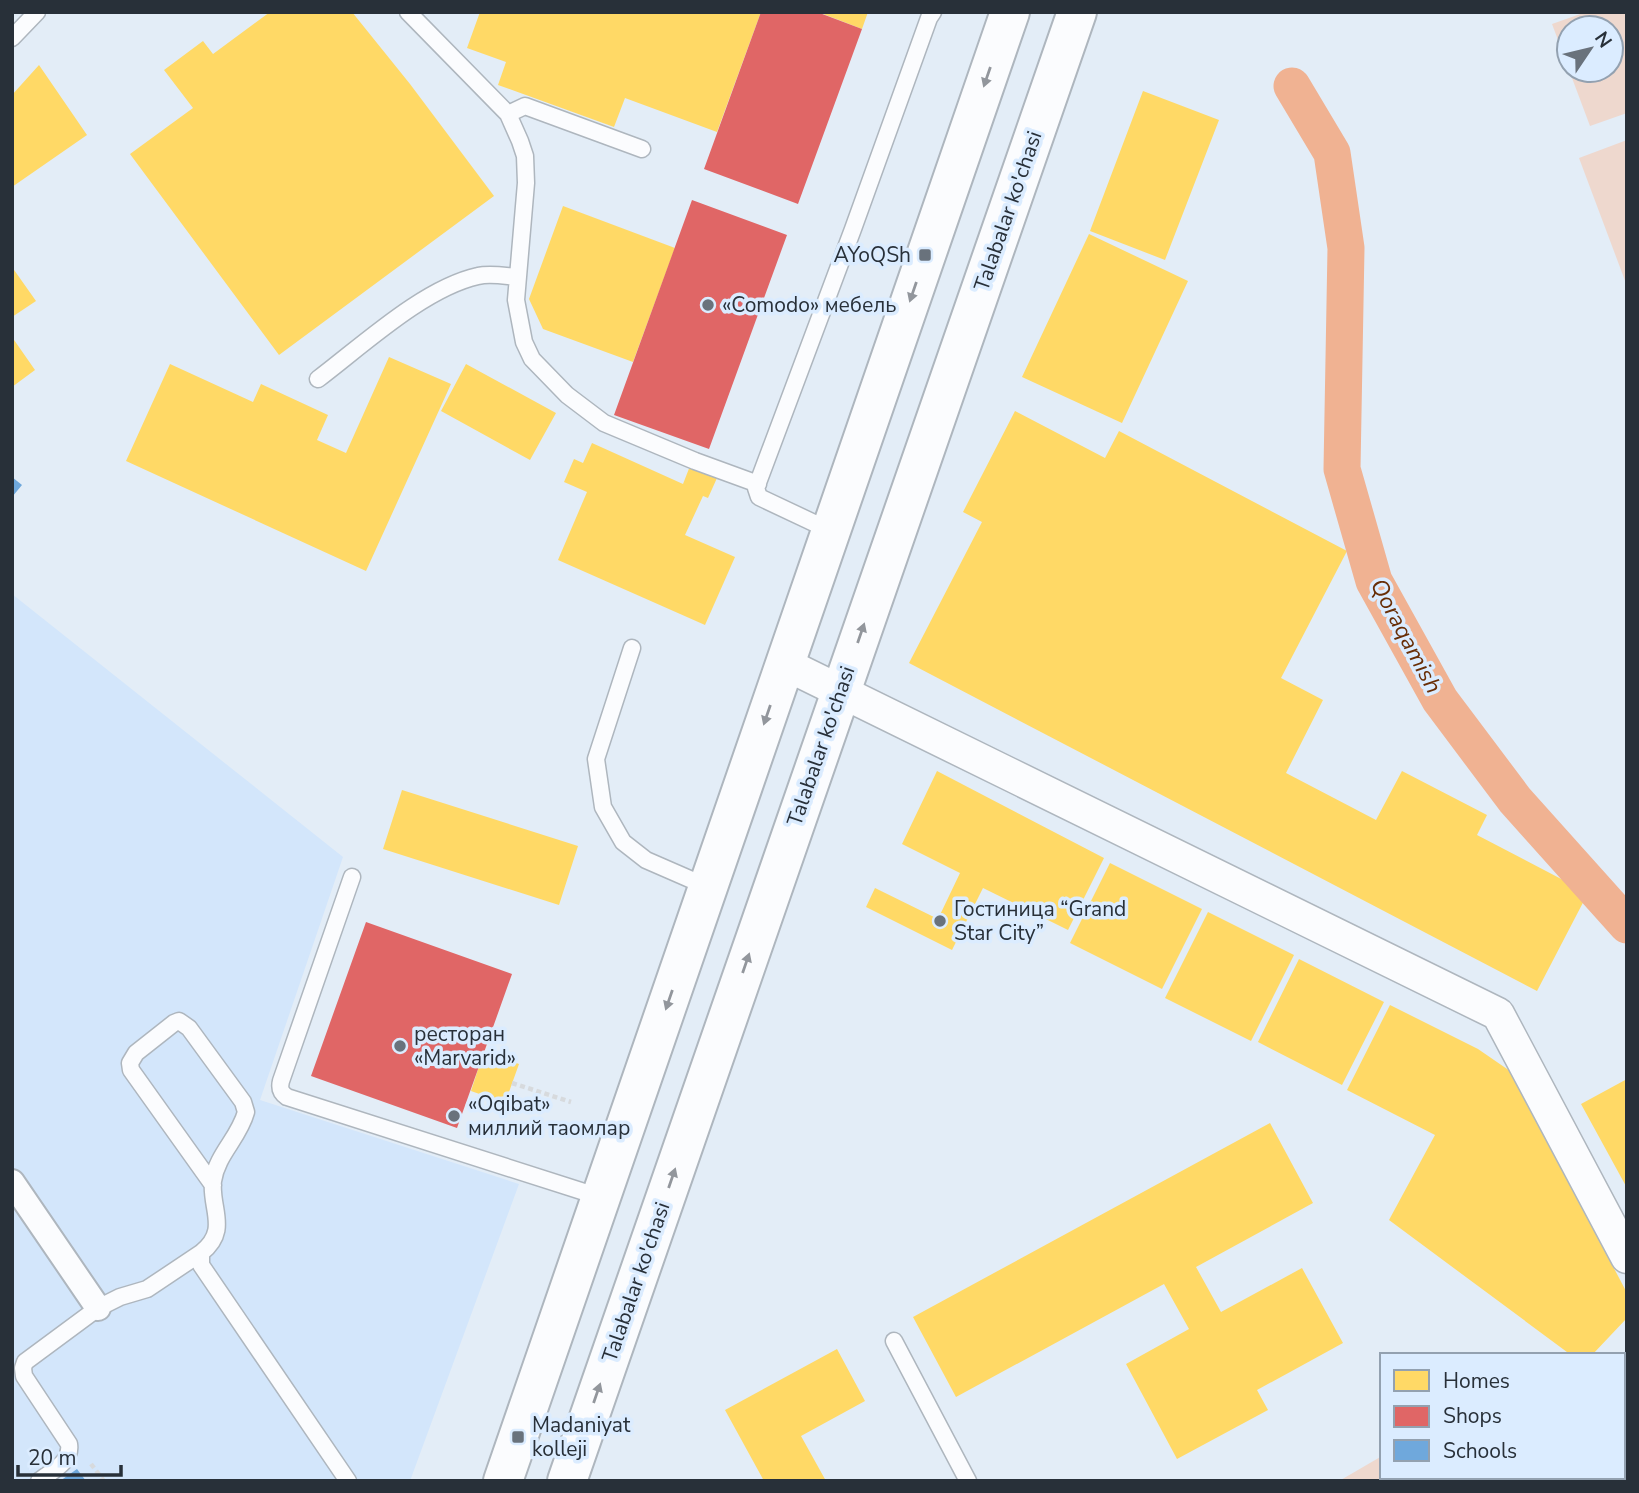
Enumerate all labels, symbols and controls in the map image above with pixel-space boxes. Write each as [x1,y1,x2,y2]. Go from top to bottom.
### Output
north arrow [1555,14,1625,84]
text: N [1588,27,1618,53]
one-way arrow [981,66,992,87]
street label: Talabalar ko'chasi [968,127,1048,295]
place label: AYoQSh [834,241,911,269]
marker: AYoQSh [917,247,933,263]
one-way arrow [907,281,918,302]
place label: «Comodo» мебель [722,291,897,319]
marker: «Comodo» мебель [700,297,716,313]
water label: Qoraqamish [1363,573,1449,699]
one-way arrow [856,622,867,643]
street label: Talabalar ko'chasi [781,662,861,830]
one-way arrow [761,705,772,726]
place label: Гостиница “Grand Star City” [954,895,1126,947]
marker: Гостиница “Grand Star City” [932,913,948,929]
one-way arrow [741,953,752,974]
one-way arrow [663,989,674,1010]
place label: ресторан «Marvarid» [414,1020,516,1072]
marker: ресторан «Marvarid» [392,1038,408,1054]
place label: «Oqibat» миллий таомлар [468,1090,630,1142]
marker: «Oqibat» миллий таомлар [446,1108,462,1124]
one-way arrow [667,1168,678,1189]
street label: Talabalar ko'chasi [596,1198,676,1366]
legend [1380,1353,1625,1479]
text: Homes [1443,1367,1510,1395]
one-way arrow [592,1383,603,1404]
text: Shops [1443,1402,1502,1430]
place label: Madaniyat kolleji [532,1411,631,1463]
marker: Madaniyat kolleji [510,1429,526,1445]
scale bar [18,1434,121,1478]
text: Schools [1443,1437,1517,1465]
text: 20 m [28,1444,77,1472]

